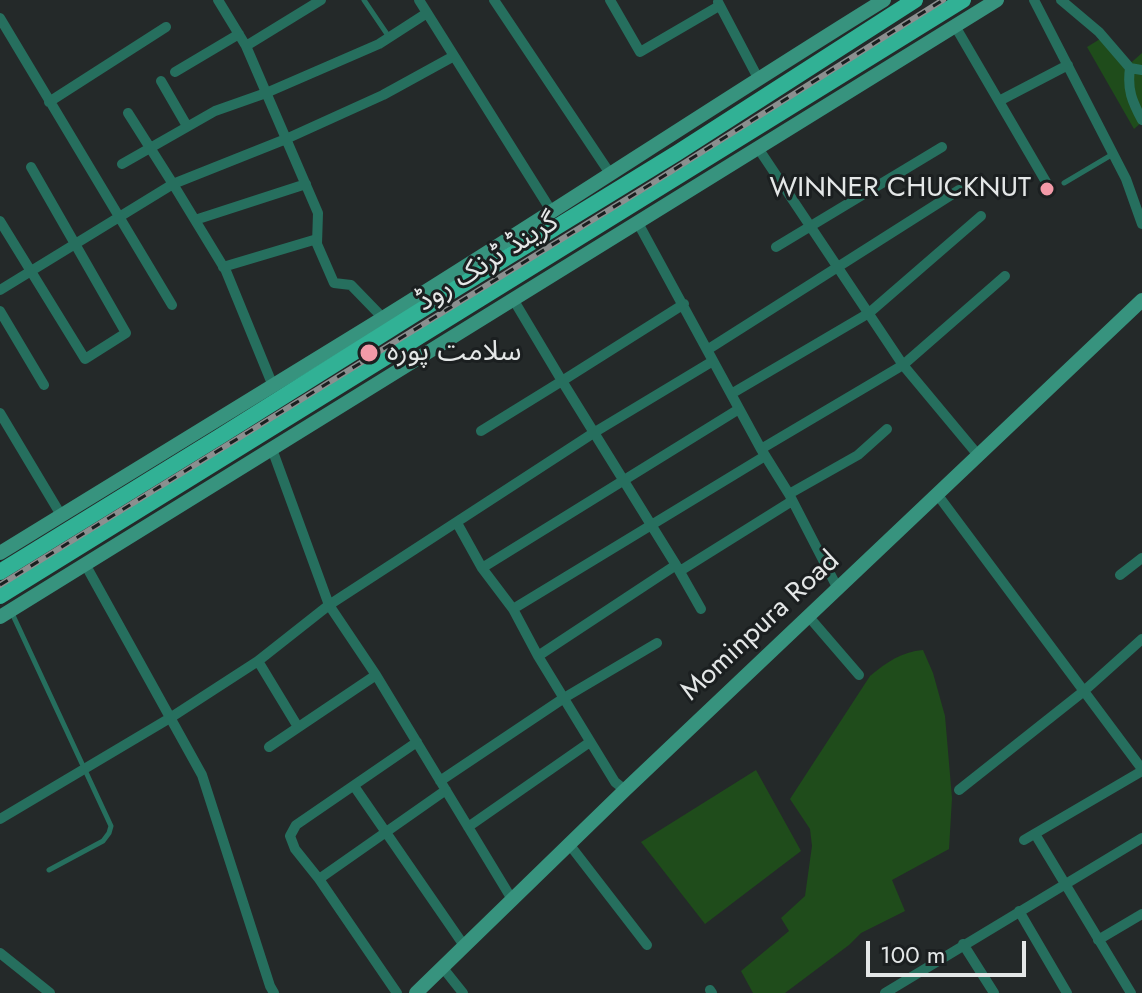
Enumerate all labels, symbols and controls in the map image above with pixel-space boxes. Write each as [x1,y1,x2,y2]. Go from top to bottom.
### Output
place label: WINNER CHUCKNUT [770,172,1031,206]
marker: WINNER CHUCKNUT [1038,180,1056,198]
street label: گرینڈ ٹرنک روڈ [411,206,565,320]
place label: سلامت پورہ [387,336,522,370]
marker: سلامت پورہ [358,342,380,364]
street label: Mominpura Road [675,545,847,709]
scale bar [870,925,1030,975]
text: 100 m [880,937,946,972]

